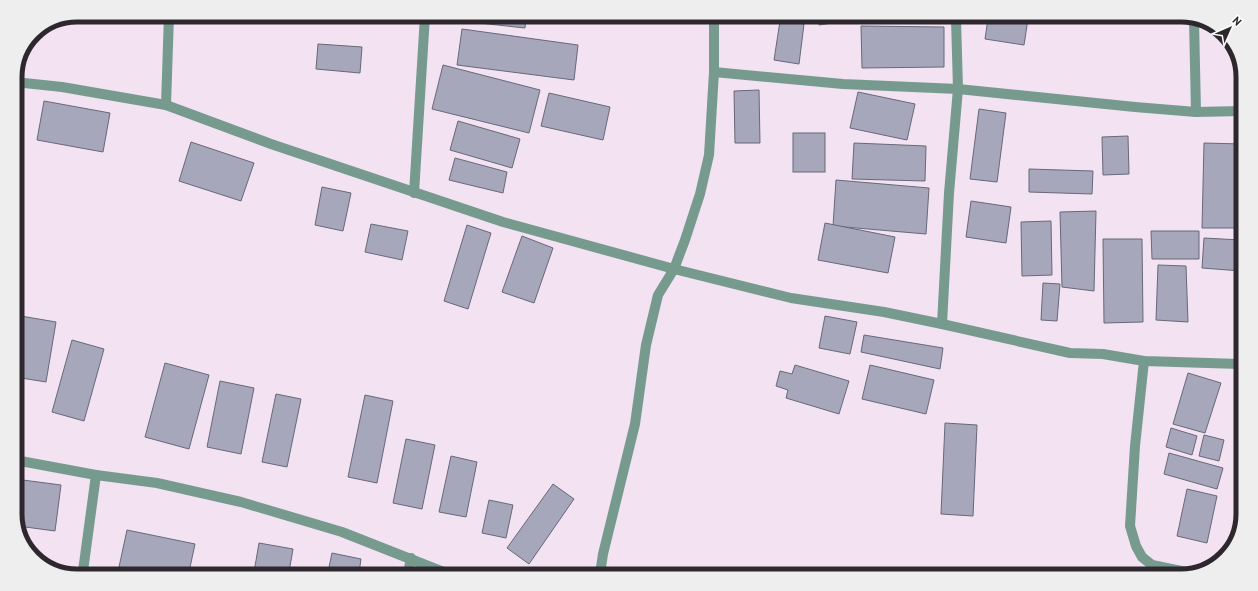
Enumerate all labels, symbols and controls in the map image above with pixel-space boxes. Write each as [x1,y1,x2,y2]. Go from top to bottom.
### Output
north arrow [1210,8,1250,48]
text: N [1230,13,1245,28]

